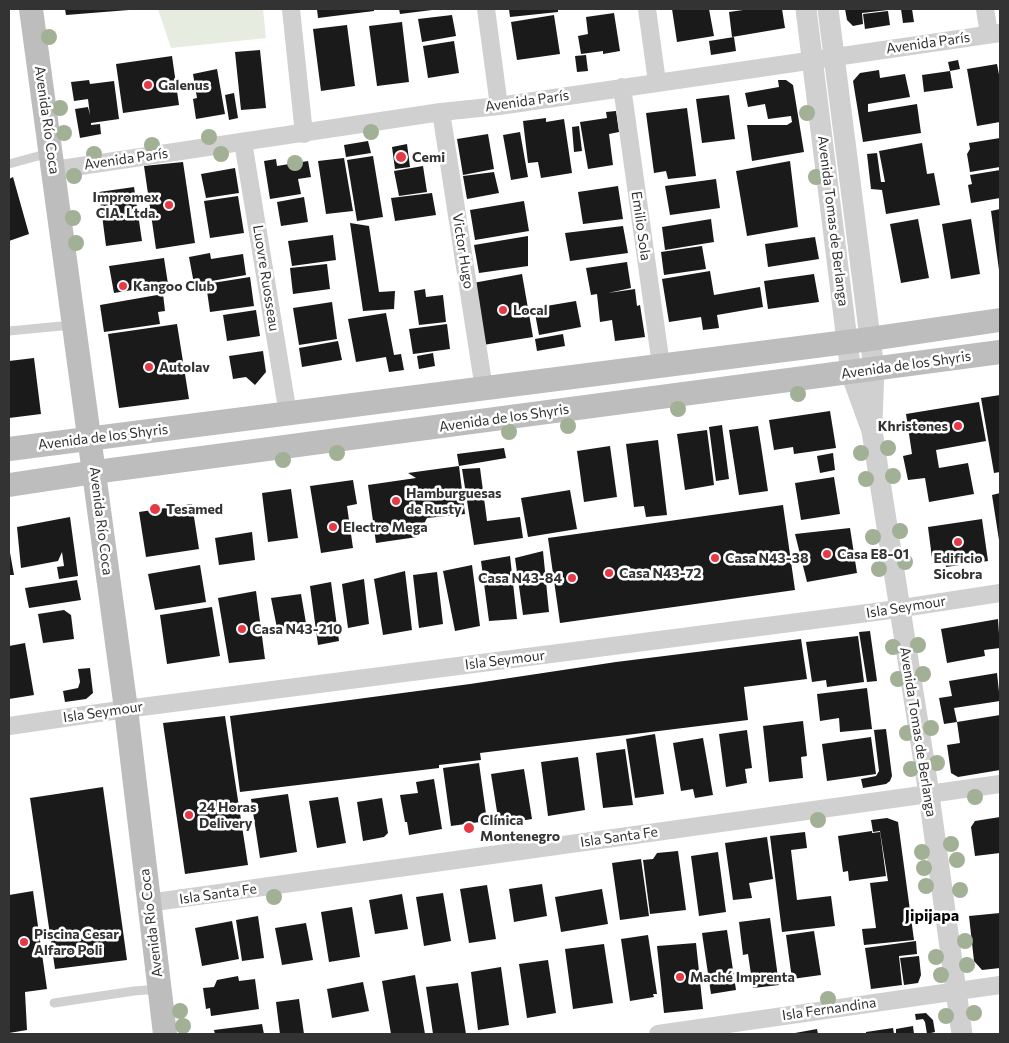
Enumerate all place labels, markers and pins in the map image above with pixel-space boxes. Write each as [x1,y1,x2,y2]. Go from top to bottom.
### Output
place label: Galenus [158,77,209,93]
marker: Galenus [142,79,154,91]
place label: Cemi [412,149,445,165]
marker: Cemi [394,150,408,164]
place label: Impromex CIA. Ltda. [93,189,159,222]
marker: Impromex CIA. Ltda. [163,199,175,211]
place label: Kangoo Club [133,278,215,294]
marker: Kangoo Club [117,280,129,292]
place label: Local [513,302,547,318]
marker: Local [497,304,509,316]
place label: Autolav [159,359,210,375]
marker: Autolav [143,361,155,373]
place label: Khristones [878,418,948,434]
marker: Khristones [952,420,964,432]
place label: Hamburguesas de Rusty [406,485,502,518]
marker: Hamburguesas de Rusty [390,495,402,507]
place label: Tesamed [166,501,223,517]
marker: Tesamed [148,502,162,516]
place label: Electro Mega [343,519,428,535]
marker: Electro Mega [327,521,339,533]
marker: Edificio Sicobra [952,536,964,548]
place label: Casa E8-01 [837,546,909,562]
marker: Casa E8-01 [821,548,833,560]
place label: Casa N43-38 [725,550,809,566]
place label: Edificio Sicobra [933,550,983,582]
marker: Casa N43-38 [709,552,721,564]
place label: Casa N43-72 [619,565,701,581]
marker: Casa N43-72 [603,567,615,579]
place label: Casa N43-84 [478,570,562,586]
marker: Casa N43-84 [566,572,578,584]
place label: Casa N43-210 [252,621,342,637]
marker: Casa N43-210 [236,623,248,635]
place label: 24 Horas Delivery [199,799,256,832]
marker: 24 Horas Delivery [183,809,195,821]
place label: Clínica Montenegro [480,812,560,844]
marker: Clínica Montenegro [462,821,476,835]
place label: Piscina Cesar Alfaro Poli [34,926,119,959]
marker: Piscina Cesar Alfaro Poli [18,936,30,948]
place label: Maché Imprenta [690,969,795,985]
marker: Maché Imprenta [674,971,686,983]

